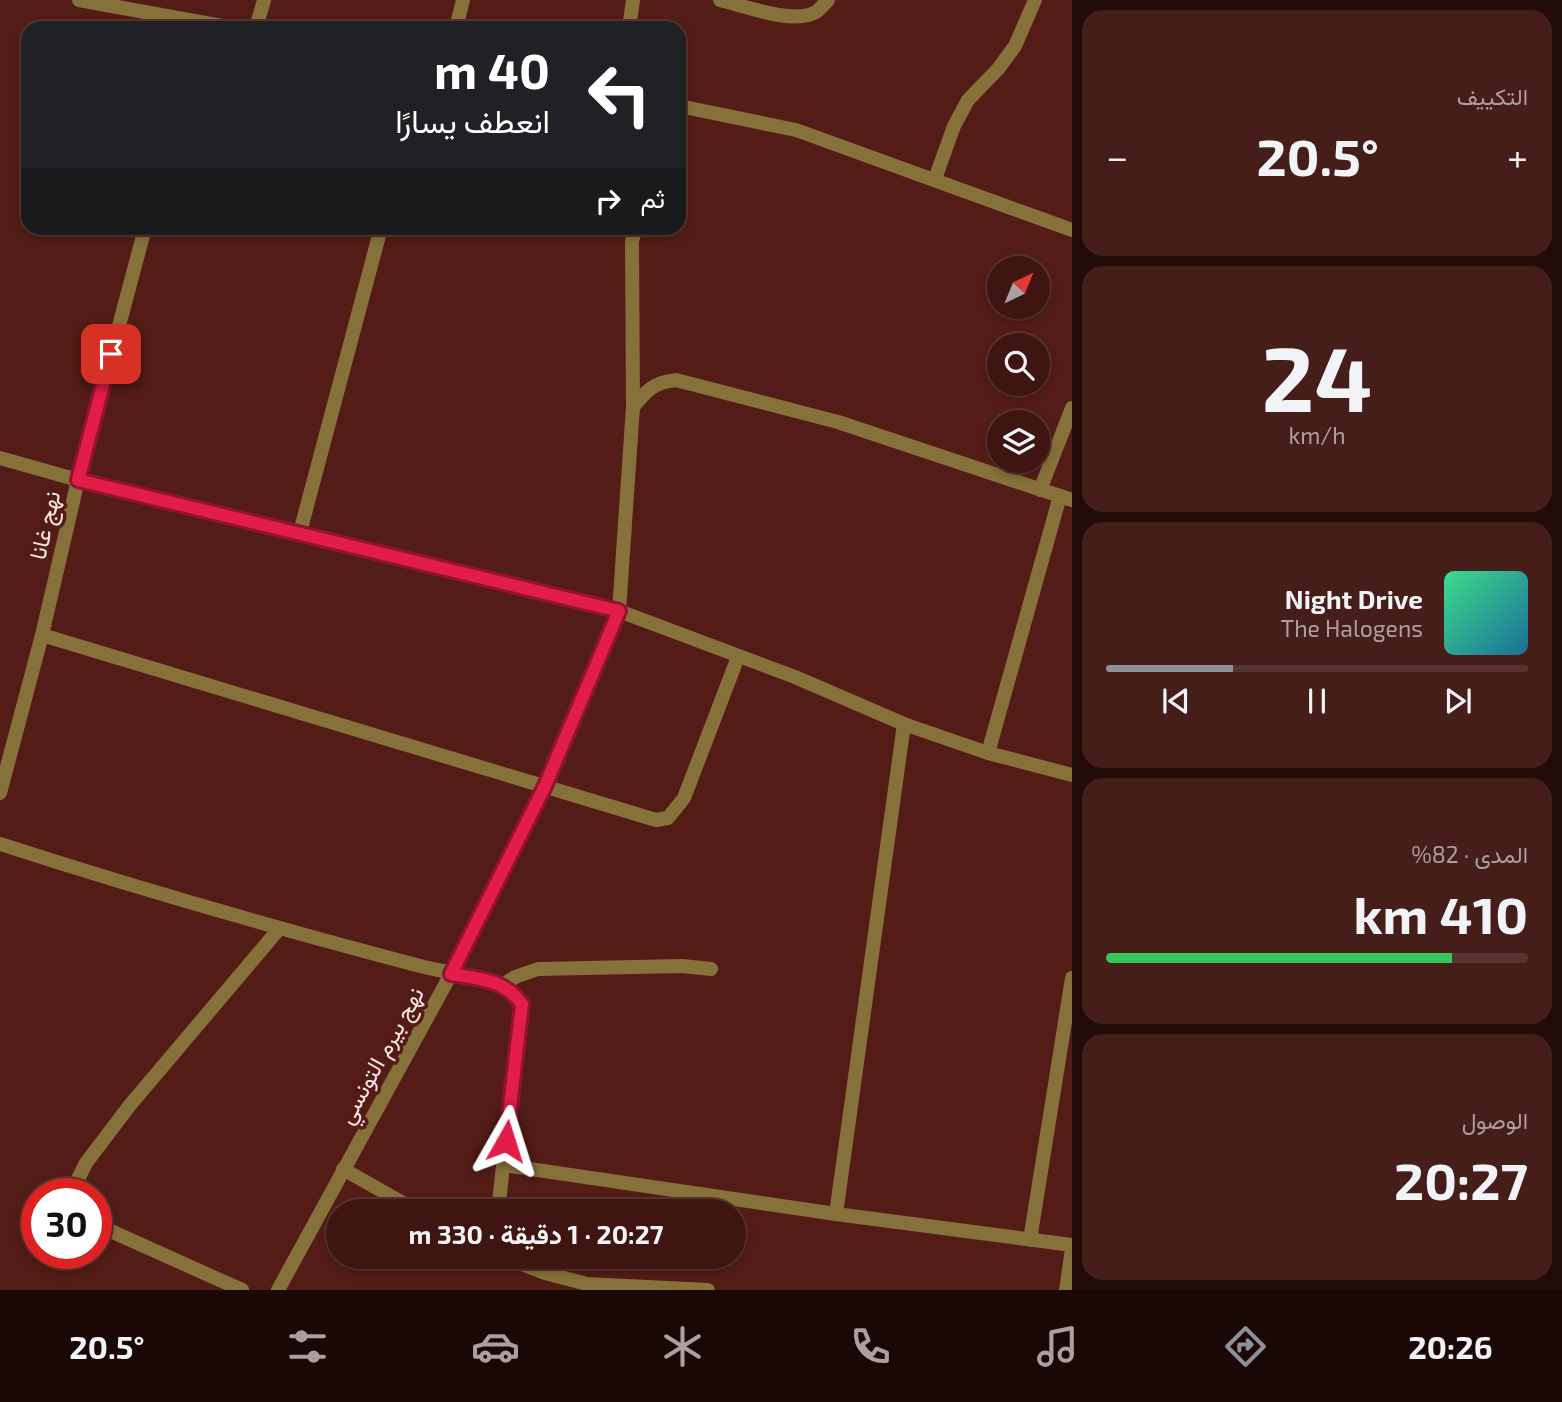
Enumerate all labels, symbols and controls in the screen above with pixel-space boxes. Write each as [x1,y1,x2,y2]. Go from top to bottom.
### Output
text: 40 m [434,40,550,99]
icon: left [574,49,665,140]
text: التكييف [1457,82,1528,110]
text: انعطف يسارًا [395,101,550,139]
text: 20.5° [1256,124,1379,186]
text: − [1106,133,1128,179]
text: + [1507,133,1528,179]
icon: right [589,182,627,220]
text: ثم [641,182,665,213]
north arrow [987,256,1050,318]
map controls [987,256,1050,473]
text: 24 [1262,321,1372,430]
pin [81,324,141,384]
button: search [987,333,1050,396]
icon: arrive [92,335,130,373]
button: layers [987,410,1050,473]
text: km/h [1288,421,1346,449]
street label: نهج غانا [23,488,68,563]
text: Night Drive [1285,583,1423,614]
text: The Halogens [1281,614,1423,642]
icon: previous [1157,682,1195,720]
icon: pause [1298,682,1336,720]
icon: next [1439,682,1477,720]
text: المدى · 82% [1411,840,1528,868]
text: 410 km [1353,882,1528,944]
street label: نهج بيرم التونسي [331,982,434,1131]
position arrow [469,1104,543,1178]
text: الوصول [1462,1106,1528,1134]
text: 20:27 [1394,1148,1528,1210]
speed limit sign: 30 [21,1178,112,1269]
text: 20:27 · 1 دقيقة · 330 m [408,1218,664,1249]
icon: filters [283,1322,332,1371]
icon: car [471,1322,520,1371]
icon: climate [658,1322,707,1371]
icon: phone [846,1322,895,1371]
icon: music [1033,1322,1082,1371]
icon: directions [1221,1322,1270,1371]
text: 20.5° [69,1327,145,1365]
text: 20:26 [1408,1327,1493,1365]

